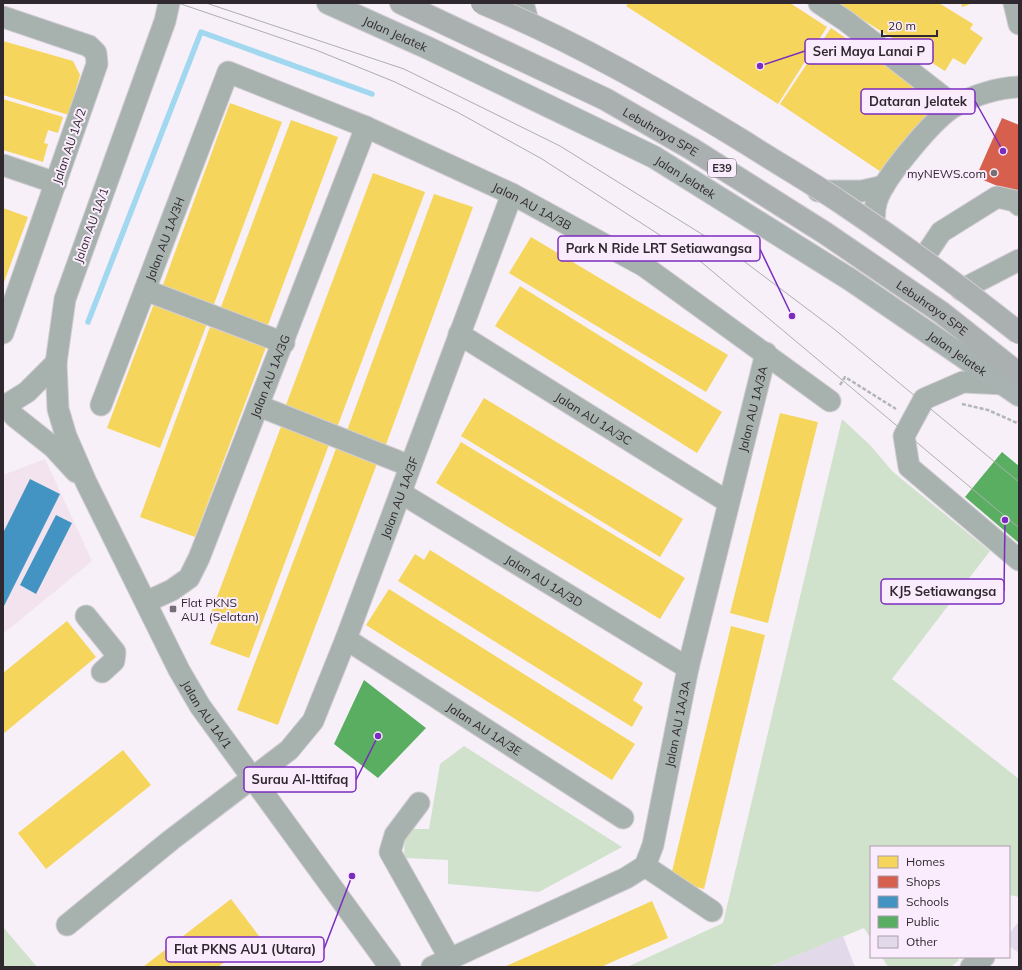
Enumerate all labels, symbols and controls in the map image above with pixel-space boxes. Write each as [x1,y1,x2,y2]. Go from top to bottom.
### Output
street label: Jalan Jelatek [361,12,431,55]
scale bar [882,12,937,38]
text: 20 m [888,18,916,33]
callout: Seri Maya Lanai P [805,39,933,64]
text: Seri Maya Lanai P [813,43,925,60]
callout: Dataran Jelatek [861,89,975,114]
text: Dataran Jelatek [869,93,968,109]
street label: Lebuhraya SPE [621,104,702,159]
street label: Jalan AU 1A/2 [49,106,89,186]
street label: Jalan Jelatek [653,152,720,202]
road number: E39 [708,159,736,177]
place label: myNEWS.com [907,166,986,181]
marker: myNEWS.com [989,168,999,178]
street label: Jalan AU 1A/3B [490,179,574,233]
street label: Jalan AU 1A/1 [70,185,112,265]
street label: Jalan AU 1A/3H [142,195,187,283]
callout: Park N Ride LRT Setiawangsa [558,236,760,261]
text: Park N Ride LRT Setiawangsa [566,240,752,256]
street label: Lebuhraya SPE [894,277,971,338]
street label: Jalan Jelatek [925,327,991,379]
street label: Jalan AU 1A/3G [247,332,292,420]
street label: Jalan AU 1A/3A [734,364,770,453]
street label: Jalan AU 1A/3C [553,389,635,448]
street label: Jalan AU 1A/3F [377,454,421,540]
street label: Jalan AU 1A/3D [503,551,586,610]
callout: KJ5 Setiawangsa [881,579,1004,604]
text: KJ5 Setiawangsa [890,583,996,599]
place label: Flat PKNS AU1 (Selatan) [181,595,259,624]
marker: Flat PKNS AU1 (Selatan) [168,604,178,614]
street label: Jalan AU 1A/1 [179,677,236,751]
street label: Jalan AU 1A/3A [661,679,693,768]
street label: Jalan AU 1A/3E [444,699,525,758]
callout: Surau Al-Ittifaq [244,767,356,792]
text: Surau Al-Ittifaq [252,771,348,787]
legend [870,846,1010,958]
text: Homes [906,854,945,869]
text: Shops [906,874,941,889]
text: Schools [906,894,949,909]
text: Public [906,914,940,929]
text: Other [906,934,938,949]
callout: Flat PKNS AU1 (Utara) [166,937,324,962]
text: Flat PKNS AU1 (Utara) [174,941,316,957]

